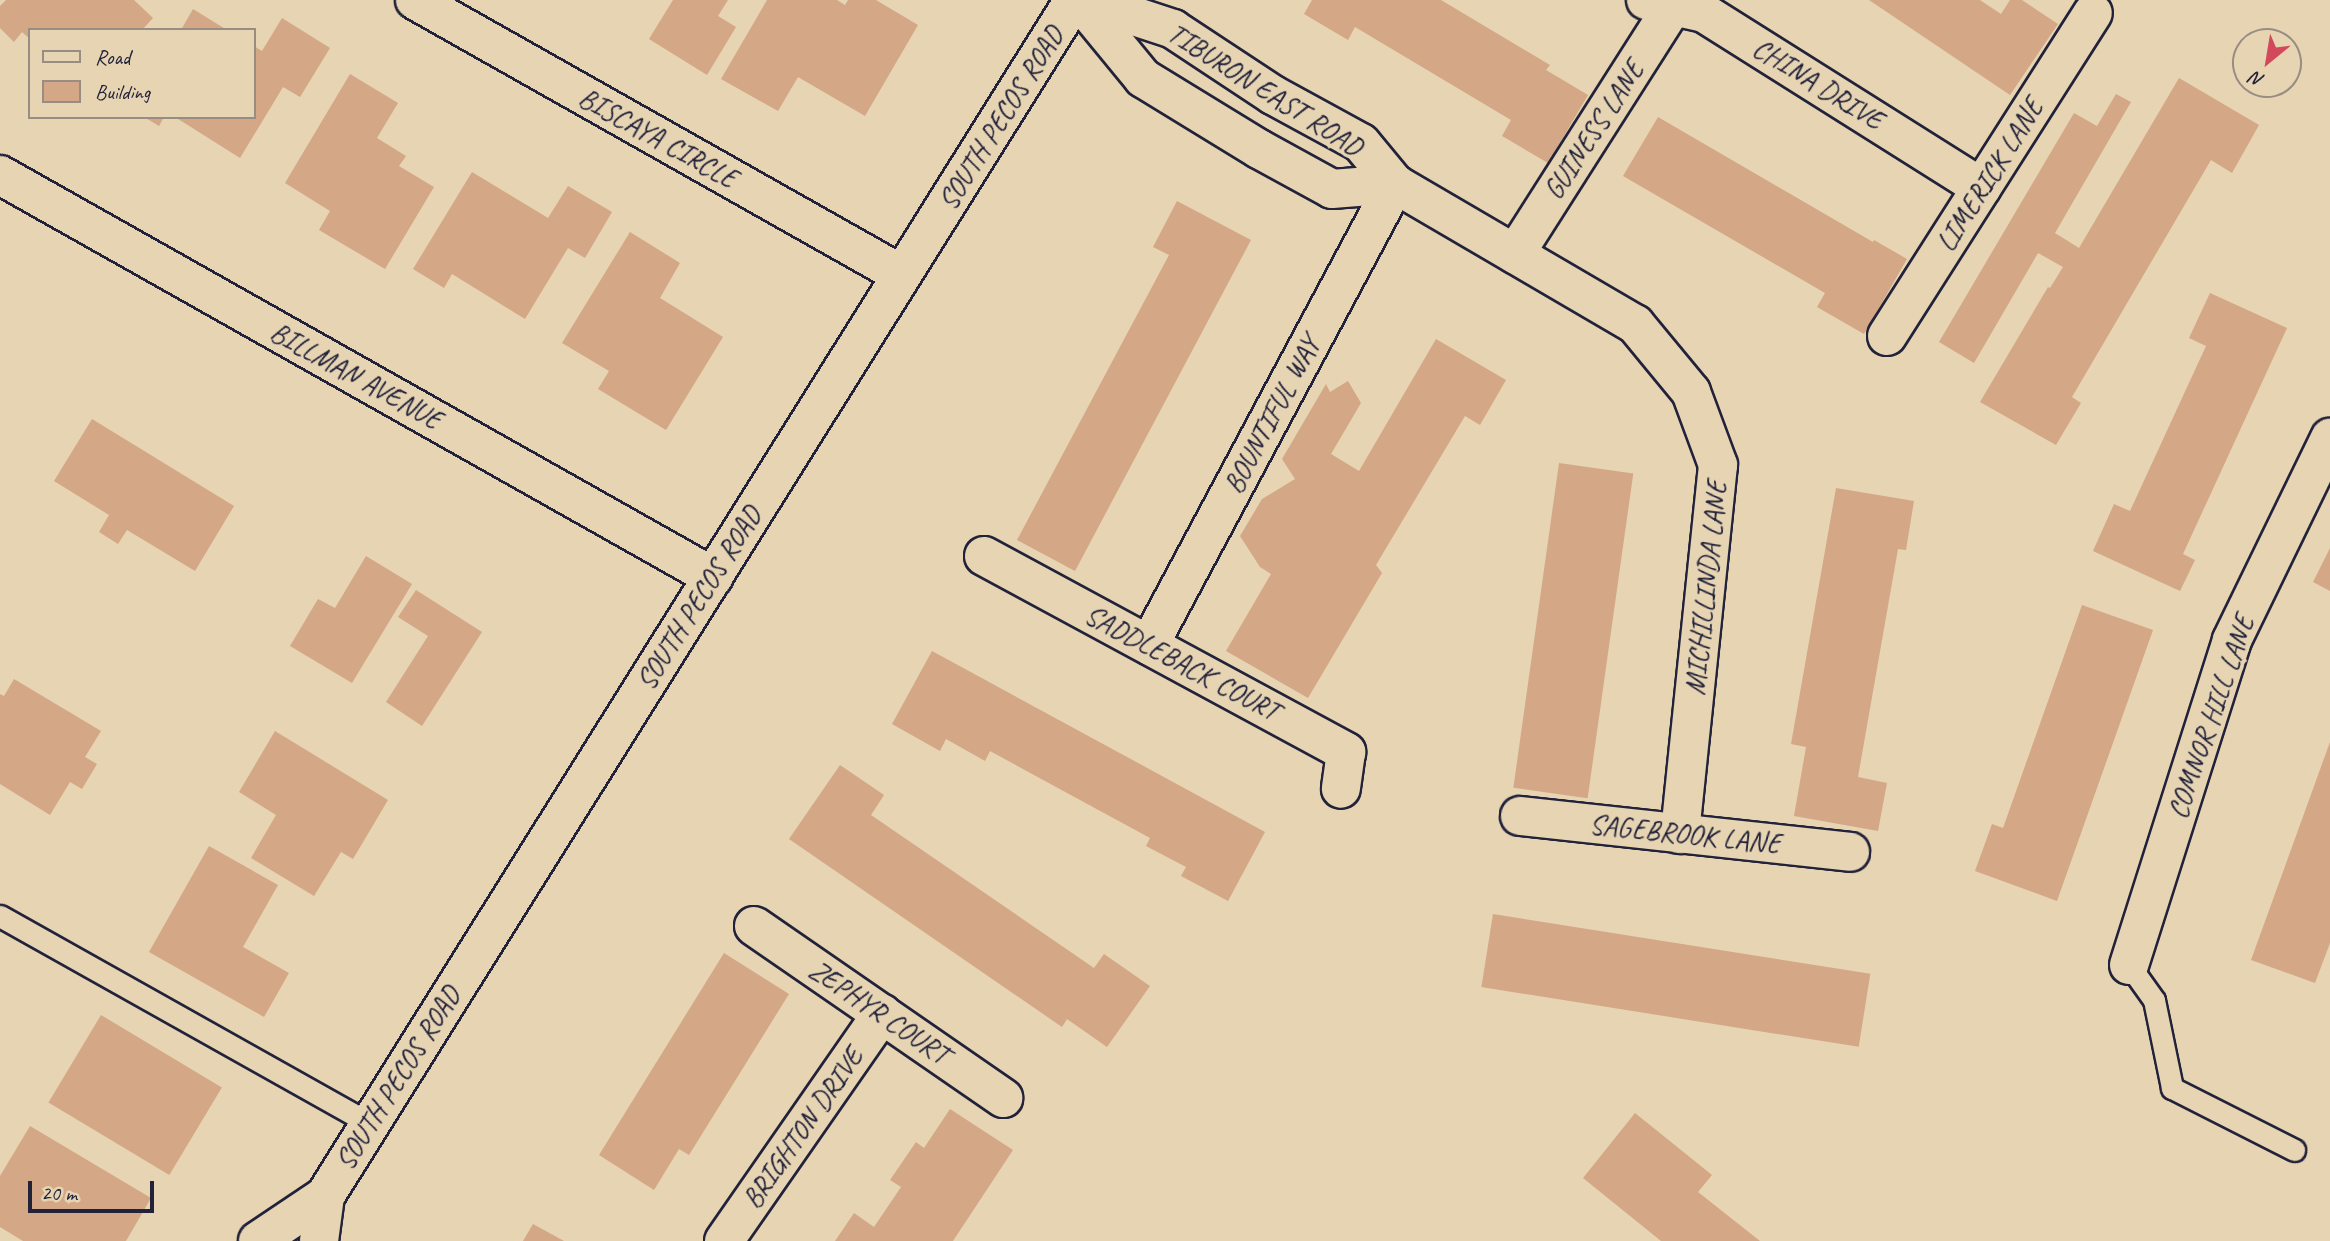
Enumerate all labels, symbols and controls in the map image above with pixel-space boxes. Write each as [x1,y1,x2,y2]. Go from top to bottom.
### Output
street label: TIBURON EAST ROAD [1161,16,1369,164]
street label: SOUTH PECOS ROAD [931,20,1071,216]
legend [28,28,256,119]
north arrow [2232,28,2302,98]
street label: CHINA DRIVE [1747,31,1889,137]
text: Road [95,44,130,70]
street label: GUINESS LANE [1537,54,1651,206]
text: N [2246,66,2269,93]
text: Building [95,79,150,105]
street label: BISCAYA CIRCLE [573,80,743,196]
street label: LIMERICK LANE [1930,93,2050,257]
street label: BILLMAN AVENUE [265,315,447,437]
street label: BOUNTIFUL WAY [1216,331,1328,499]
street label: MICHILLINDA LANE [1678,479,1734,697]
street label: SOUTH PECOS ROAD [629,500,769,696]
street label: SADDLEBACK COURT [1079,598,1285,728]
street label: COMNOR HILL LANE [2161,611,2261,823]
street label: SAGEBROOK LANE [1588,807,1782,861]
street label: ZEPHYR COURT [803,953,955,1071]
street label: SOUTH PECOS ROAD [328,980,468,1176]
street label: BRIGHTON DRIVE [735,1041,871,1215]
scale bar [32,1168,158,1212]
text: 20 m [41,1180,77,1206]

